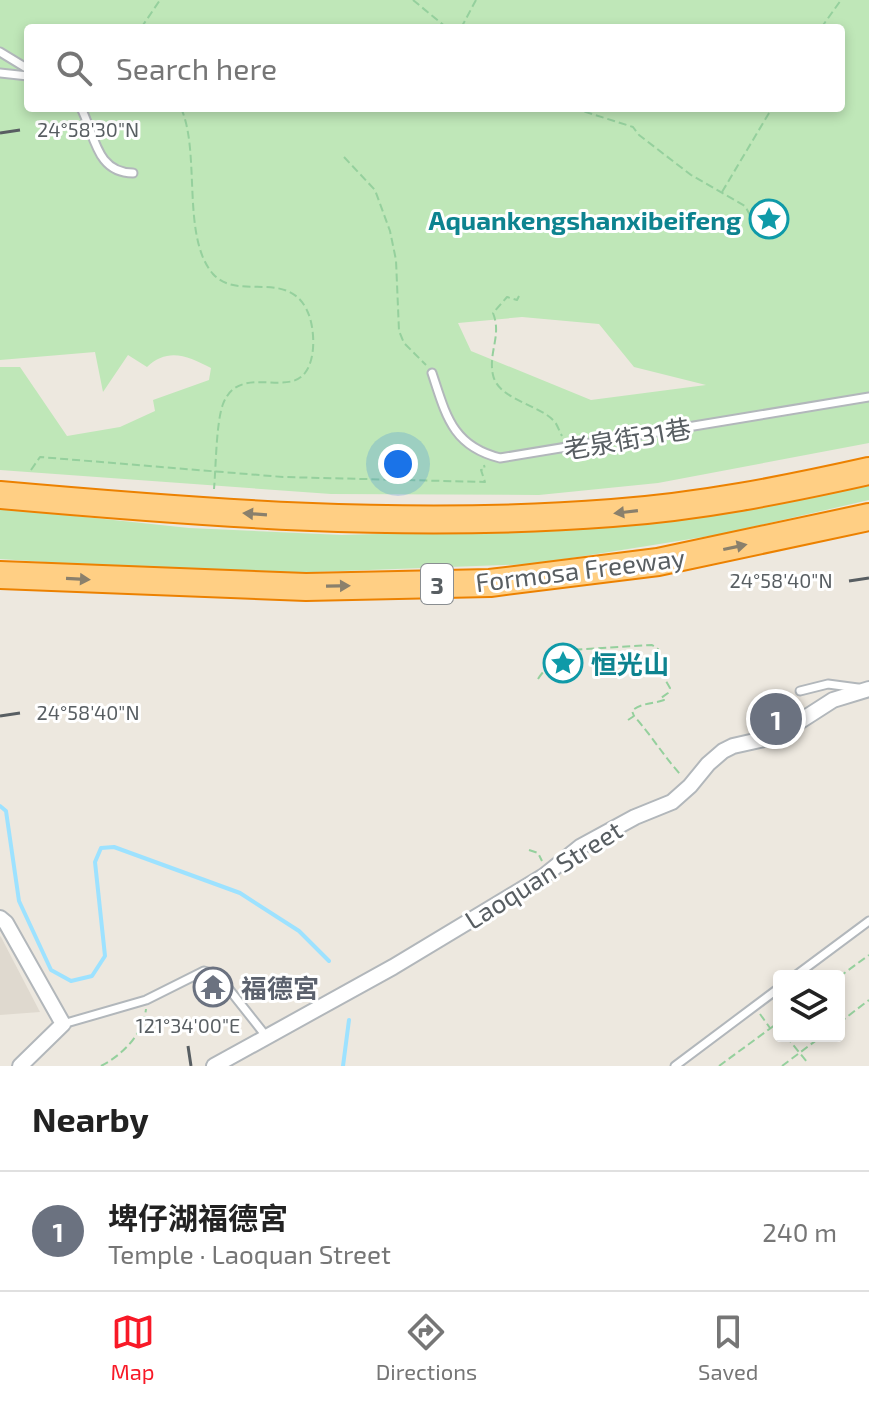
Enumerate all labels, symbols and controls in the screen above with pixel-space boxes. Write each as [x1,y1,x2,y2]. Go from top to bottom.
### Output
search box [24,24,845,112]
icon: search [52,46,96,90]
text: Search here [116,50,277,86]
text: 24°58'30"N [37,117,139,141]
place icon: Aquankengshanxibeifeng [748,198,790,240]
place label: Aquankengshanxibeifeng [428,204,741,235]
street label: 老泉街31巷 [561,412,693,464]
your location [378,444,418,484]
one-way arrow [614,505,639,518]
one-way arrow [242,507,267,520]
one-way arrow [723,540,748,552]
street label: Formosa Freeway [474,541,687,597]
road number: 3 [421,564,453,604]
text: 24°58'40"N [730,568,832,592]
one-way arrow [66,572,91,585]
one-way arrow [326,580,351,593]
place icon: 恒光山 [542,642,584,684]
place label: 恒光山 [591,648,669,679]
pin: 1 [750,689,802,749]
text: 24°58'40"N [37,700,139,724]
street label: Laoquan Street [459,813,627,935]
temple icon: 福德宮 [192,966,234,1008]
map controls [773,970,845,1042]
button: layers [773,970,845,1042]
place label: 福德宮 [241,972,319,1003]
text: 121°34'00"E [136,1013,240,1037]
text: Nearby [32,1098,149,1139]
text: 埤仔湖福德宮 [108,1199,288,1235]
text: 1 [52,1216,64,1247]
text: 240 m [762,1216,837,1247]
text: Temple · Laoquan Street [108,1238,391,1269]
tab: Map [111,1310,155,1384]
tab: Directions [376,1310,477,1384]
tab: Saved [698,1310,758,1384]

